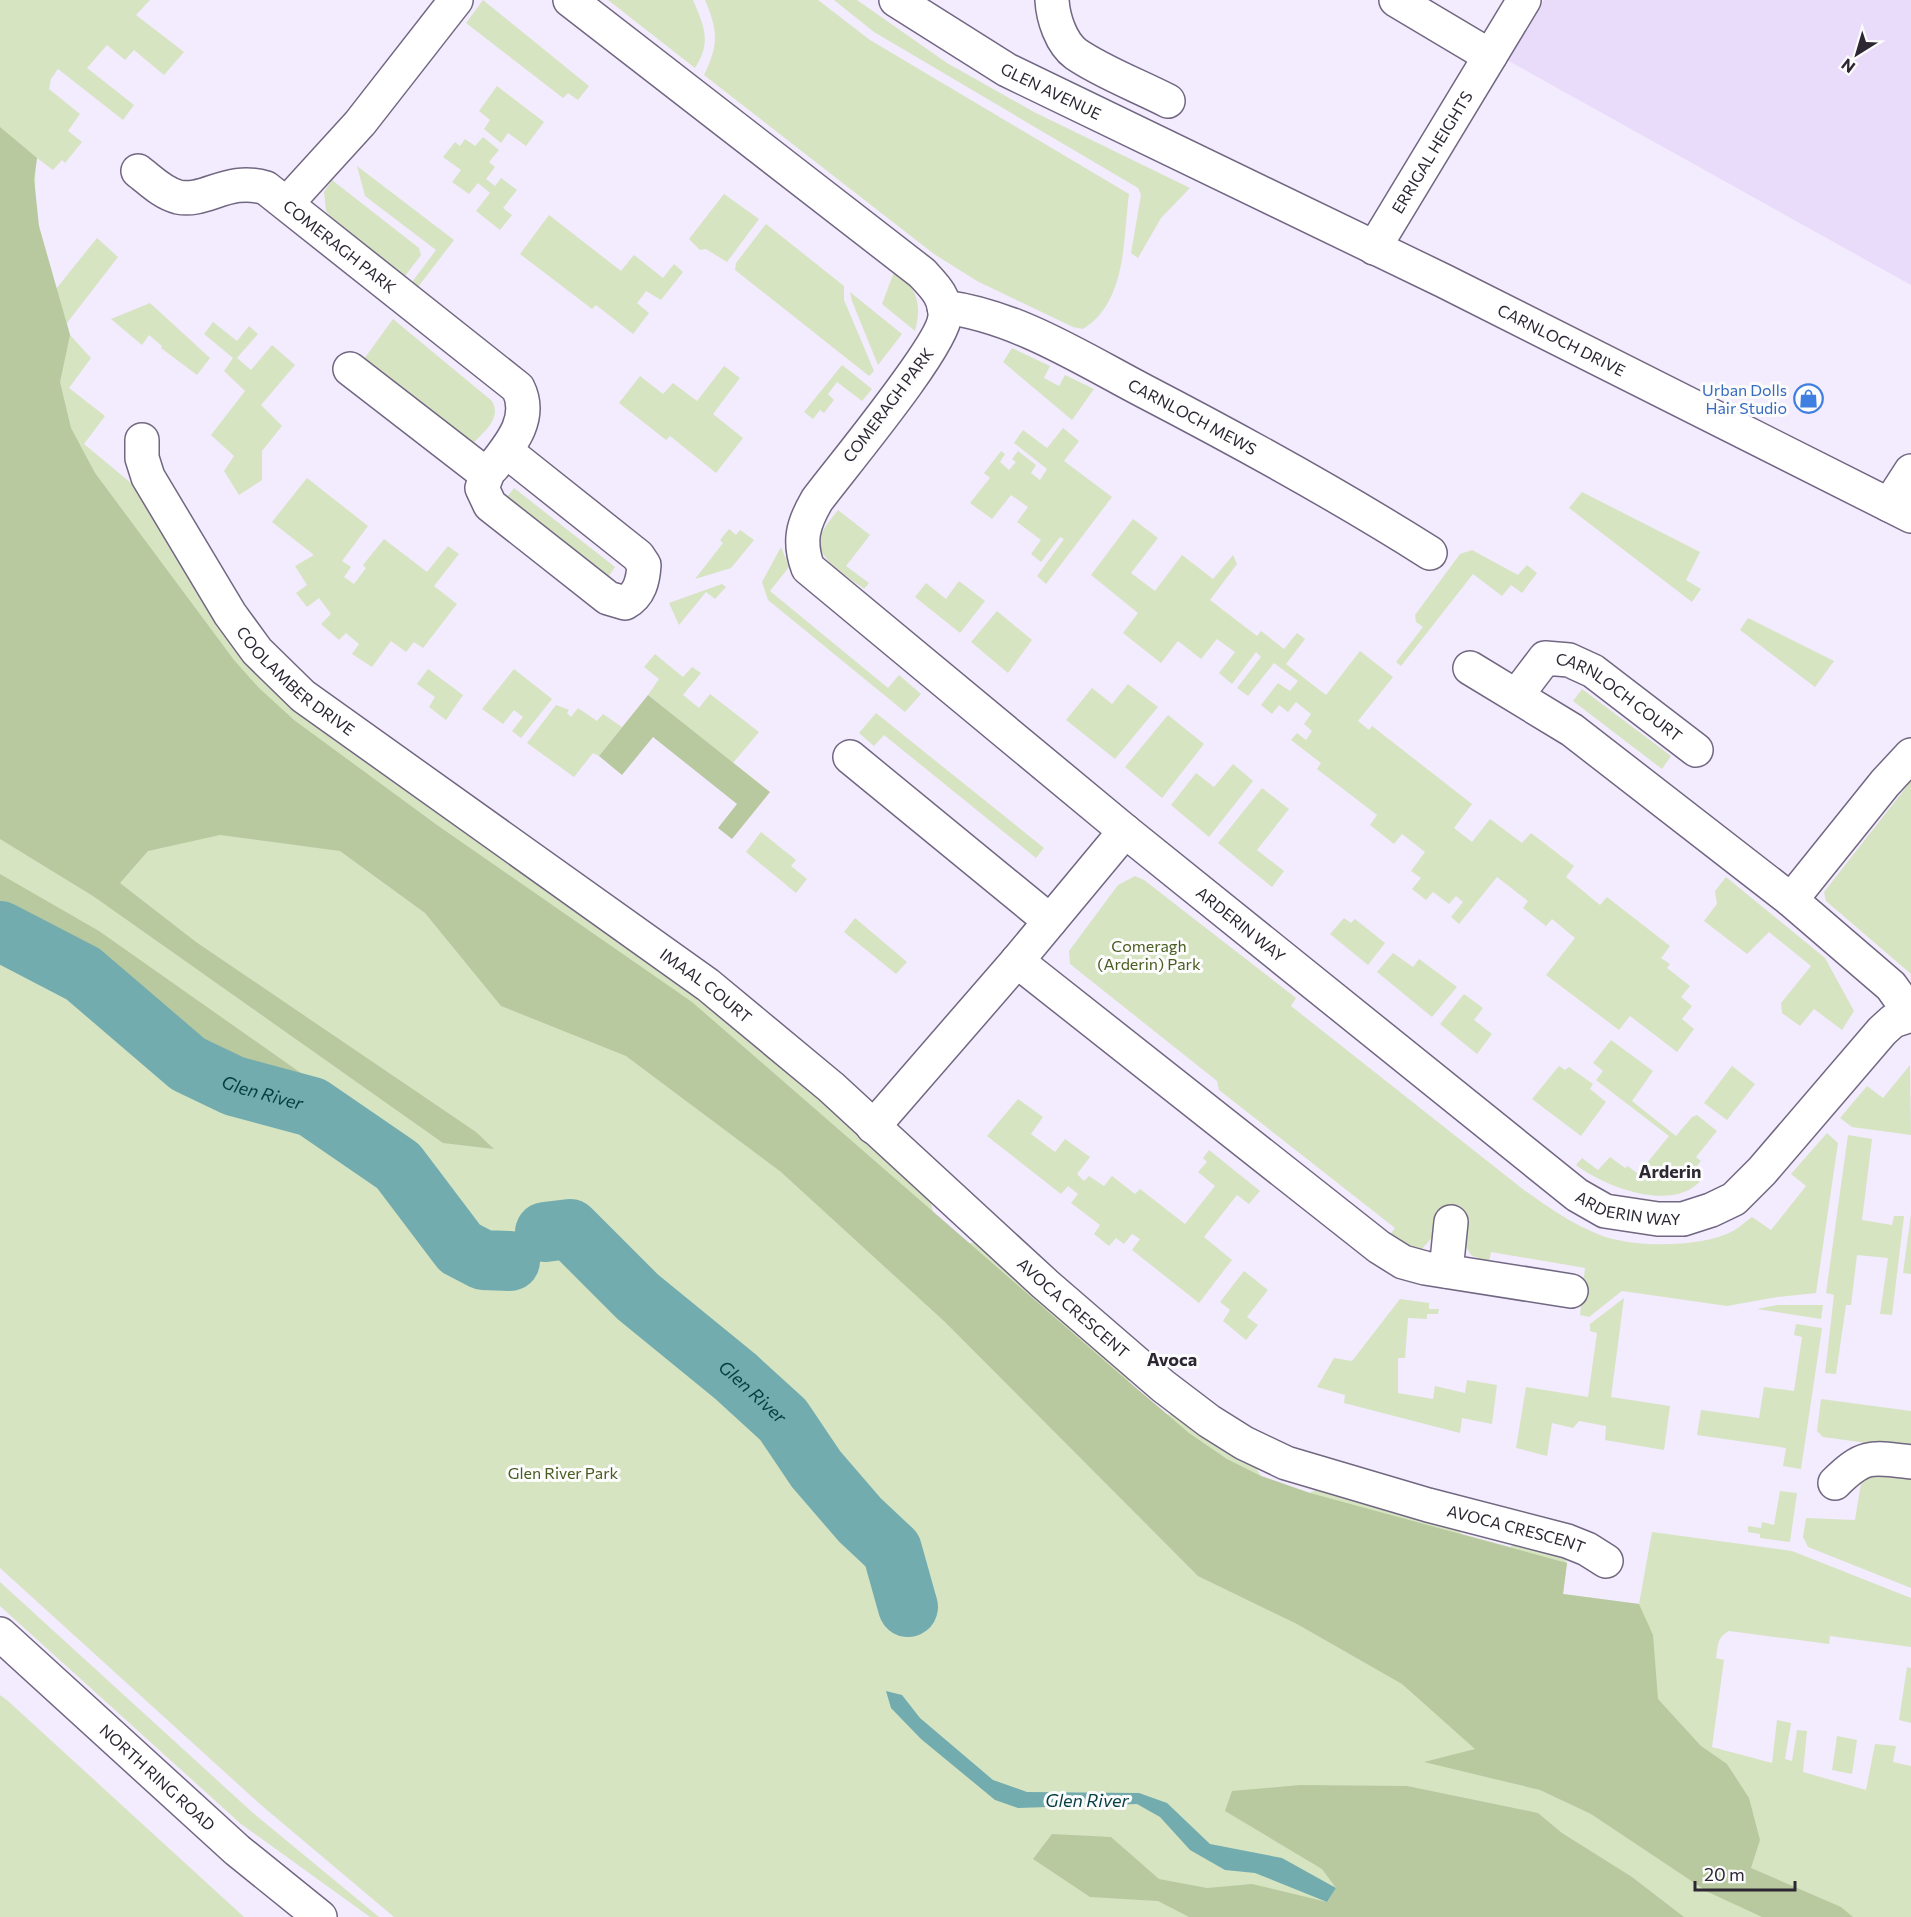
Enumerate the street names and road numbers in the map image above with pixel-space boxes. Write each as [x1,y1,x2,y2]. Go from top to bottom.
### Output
street label: GLEN AVENUE [998,58,1104,123]
street label: ERRIGAL HEIGHTS [1387,87,1476,217]
street label: COMERAGH PARK [280,196,400,297]
street label: CARNLOCH DRIVE [1495,300,1629,380]
street label: COMERAGH PARK [838,344,937,466]
street label: CARNLOCH MEWS [1125,374,1260,458]
street label: COOLAMBER DRIVE [233,622,359,739]
street label: CARNLOCH COURT [1555,649,1686,745]
street label: ARDERIN WAY [1193,882,1290,966]
street label: IMAAL COURT [657,944,756,1026]
street label: ARDERIN WAY [1572,1186,1681,1228]
street label: AVOCA CRESCENT [1014,1254,1133,1362]
street label: AVOCA CRESCENT [1445,1500,1588,1556]
street label: NORTH RING ROAD [96,1720,219,1834]

